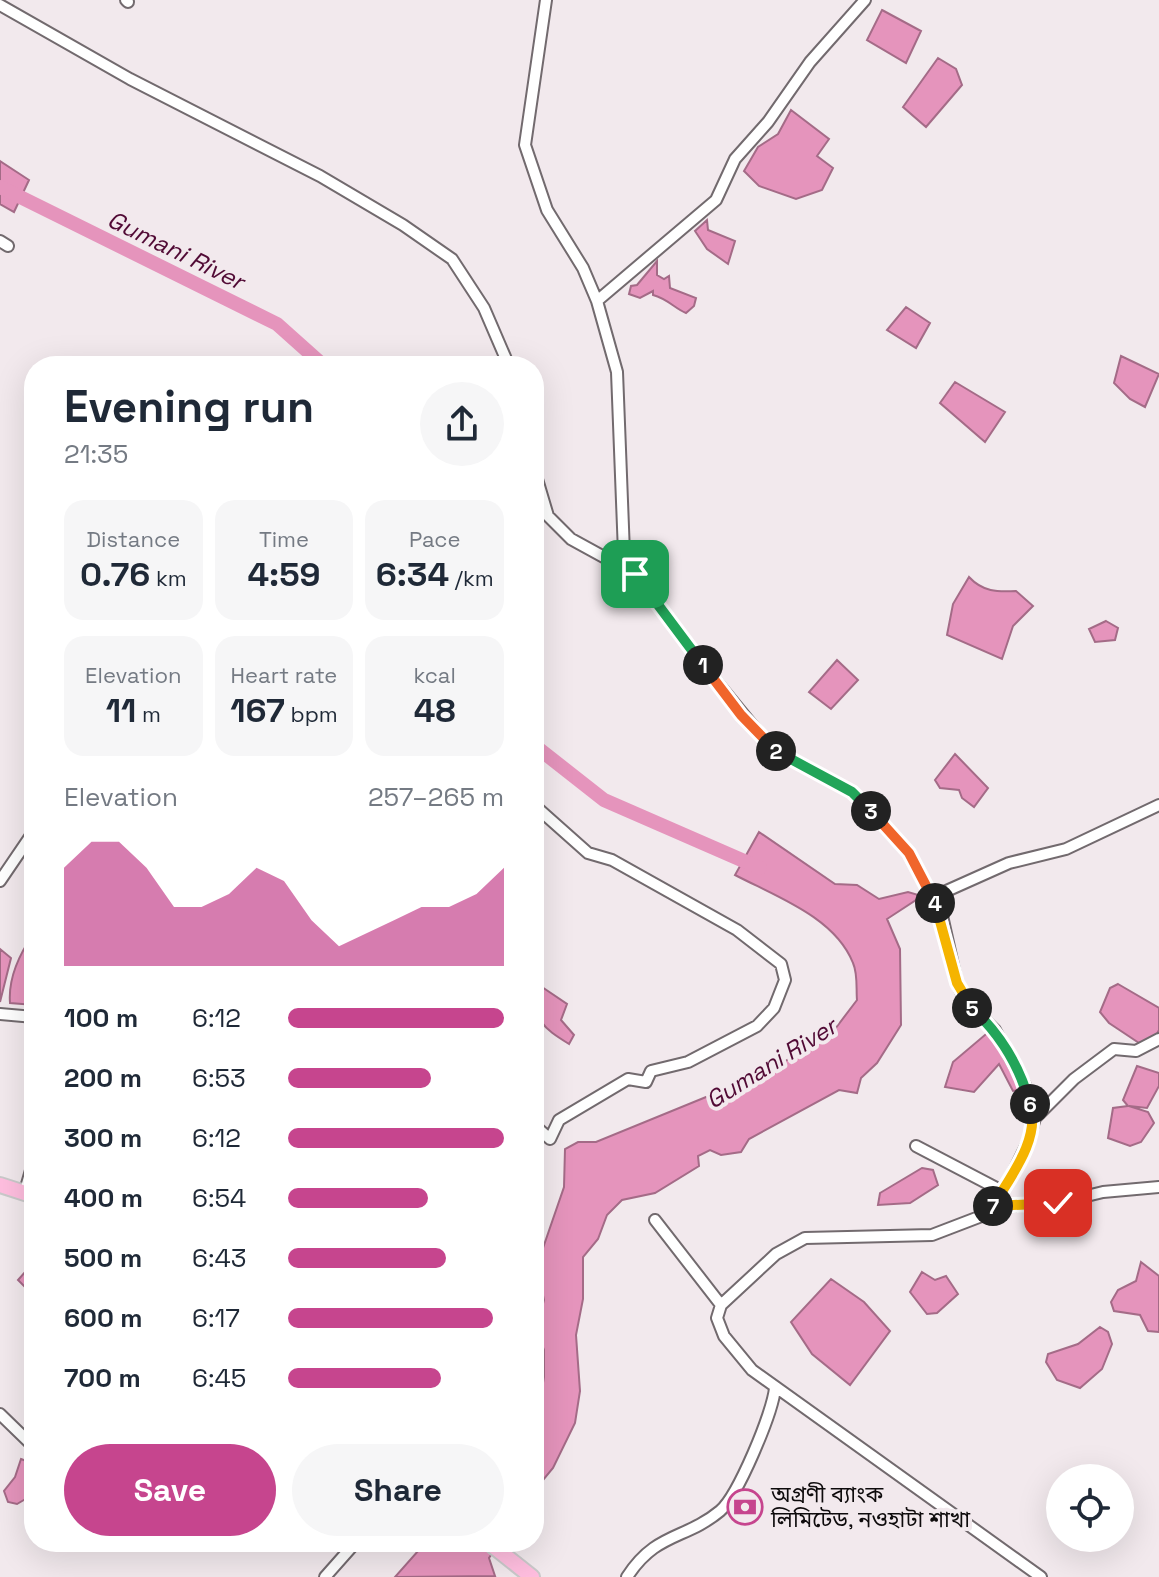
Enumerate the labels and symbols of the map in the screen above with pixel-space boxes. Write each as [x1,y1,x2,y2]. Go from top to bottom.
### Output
water label: Gumani River [102,204,252,298]
pin [601,540,669,608]
pin: 1 [683,645,723,685]
pin: 2 [756,731,796,771]
pin: 3 [851,791,891,831]
pin: 4 [915,883,955,923]
pin: 5 [952,988,992,1028]
water label: Gumani River [700,1009,845,1115]
pin: 6 [1010,1084,1050,1124]
pin [1024,1169,1092,1237]
pin: 7 [973,1186,1013,1226]
place label: অগ্রণী ব্যাংক লিমিটেড, নওহাটা শাখা [770,1480,971,1533]
bank icon: অগ্রণী ব্যাংক লিমিটেড, নওহাটা শাখা [726,1488,764,1526]

